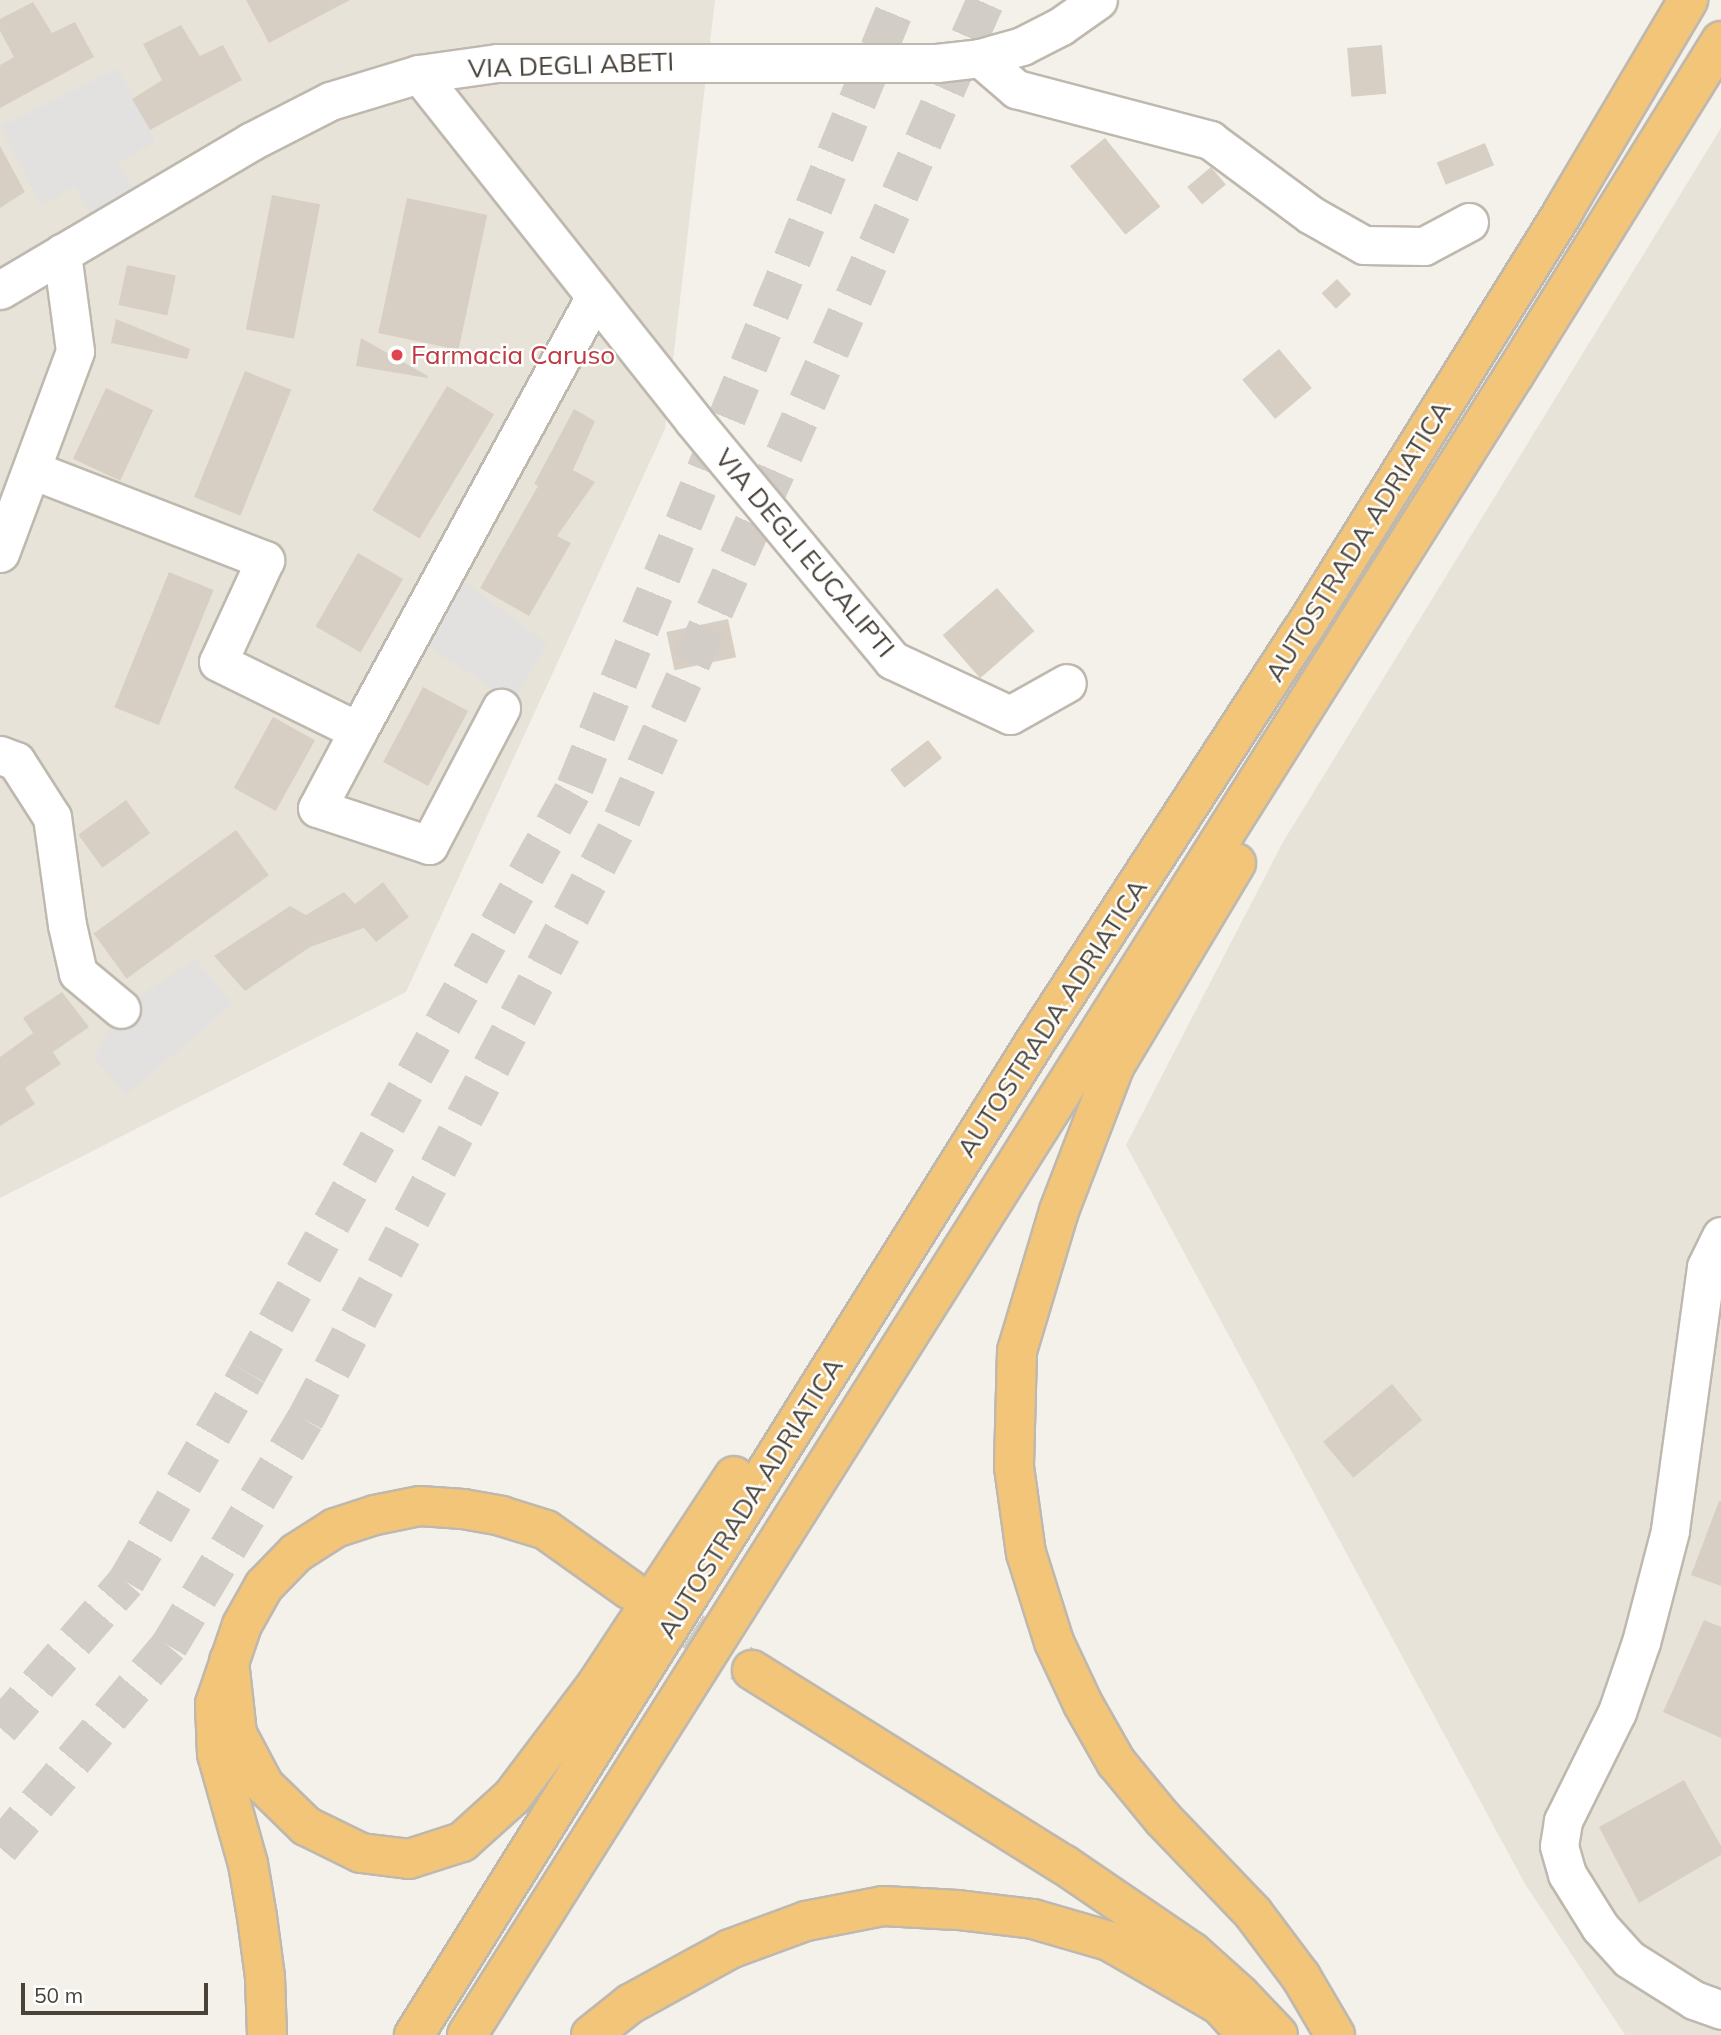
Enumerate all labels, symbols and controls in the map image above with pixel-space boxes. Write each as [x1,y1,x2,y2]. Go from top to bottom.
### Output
street label: VIA DEGLI ABETI [467,46,675,84]
place label: Farmacia Caruso [411,339,615,371]
marker: Farmacia Caruso [389,347,405,363]
street label: AUTOSTRADA ADRIATICA [1259,395,1457,687]
street label: VIA DEGLI EUCALIPTI [709,442,901,664]
street label: AUTOSTRADA ADRIATICA [950,873,1154,1163]
street label: AUTOSTRADA ADRIATICA [651,1352,849,1644]
scale bar [24,1968,212,2012]
text: 50 m [34,1982,83,2008]

